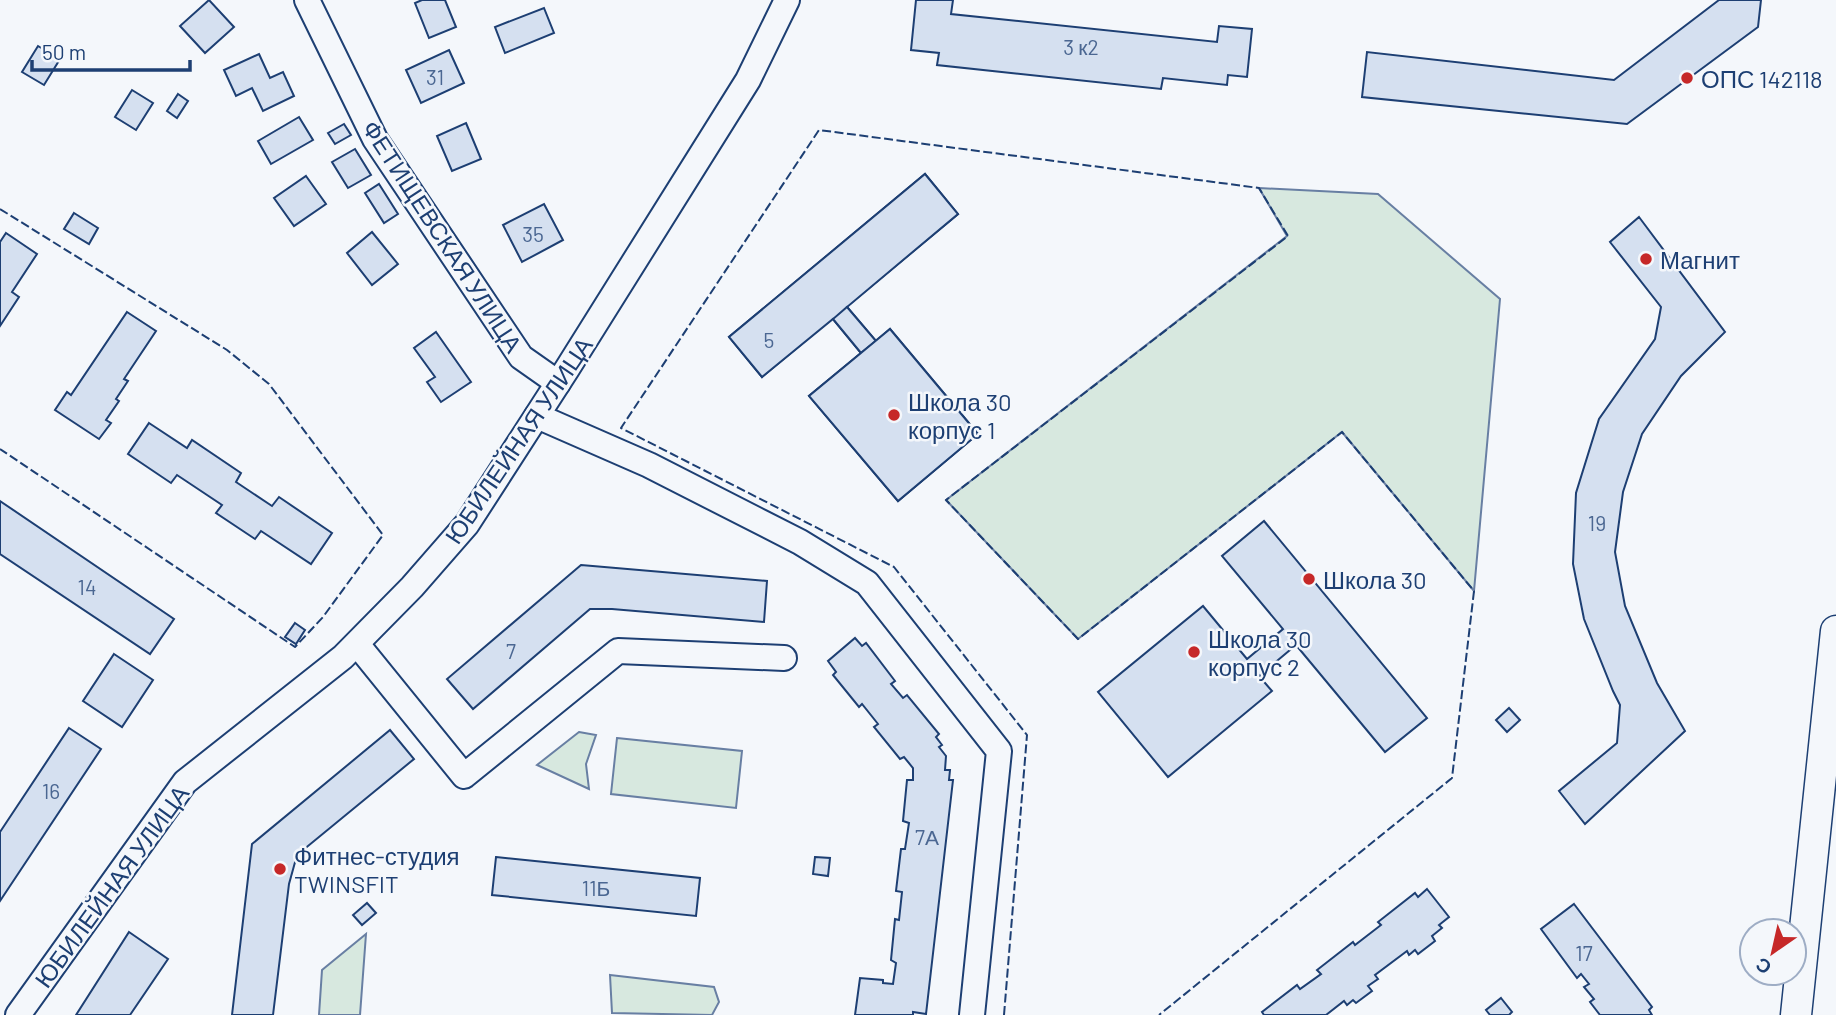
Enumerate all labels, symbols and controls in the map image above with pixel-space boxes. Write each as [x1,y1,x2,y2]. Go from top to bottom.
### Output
scale bar [32,28,189,72]
house number: 3 к2 [1063,34,1099,59]
text: 50 m [42,39,86,64]
house number: 31 [426,64,444,89]
place label: ОПС 142118 [1701,64,1823,93]
marker: ОПС 142118 [1679,70,1695,86]
street label: ФЕТИЩЕВСКАЯ УЛИЦА [357,115,529,357]
house number: 35 [522,221,544,246]
place label: Магнит [1660,245,1740,274]
marker: Магнит [1638,251,1654,267]
house number: 5 [764,327,774,352]
street label: ЮБИЛЕЙНАЯ УЛИЦА [438,331,598,549]
place label: Школа 30 корпус 1 [908,387,1012,444]
marker: Школа 30 корпус 1 [886,407,902,423]
house number: 19 [1588,510,1606,535]
place label: Школа 30 [1323,565,1427,594]
marker: Школа 30 [1301,571,1317,587]
house number: 14 [78,574,96,599]
place label: Школа 30 корпус 2 [1208,624,1312,681]
house number: 7 [506,638,516,663]
marker: Школа 30 корпус 2 [1186,644,1202,660]
house number: 16 [42,778,60,803]
street label: ЮБИЛЕЙНАЯ УЛИЦА [28,779,194,993]
house number: 7А [915,824,939,849]
place label: Фитнес-студия TWINSFIT [294,841,460,898]
marker: Фитнес-студия TWINSFIT [272,861,288,877]
house number: 11Б [582,875,610,900]
north arrow [1738,917,1808,987]
house number: 17 [1575,940,1593,965]
text: С [1751,953,1775,980]

